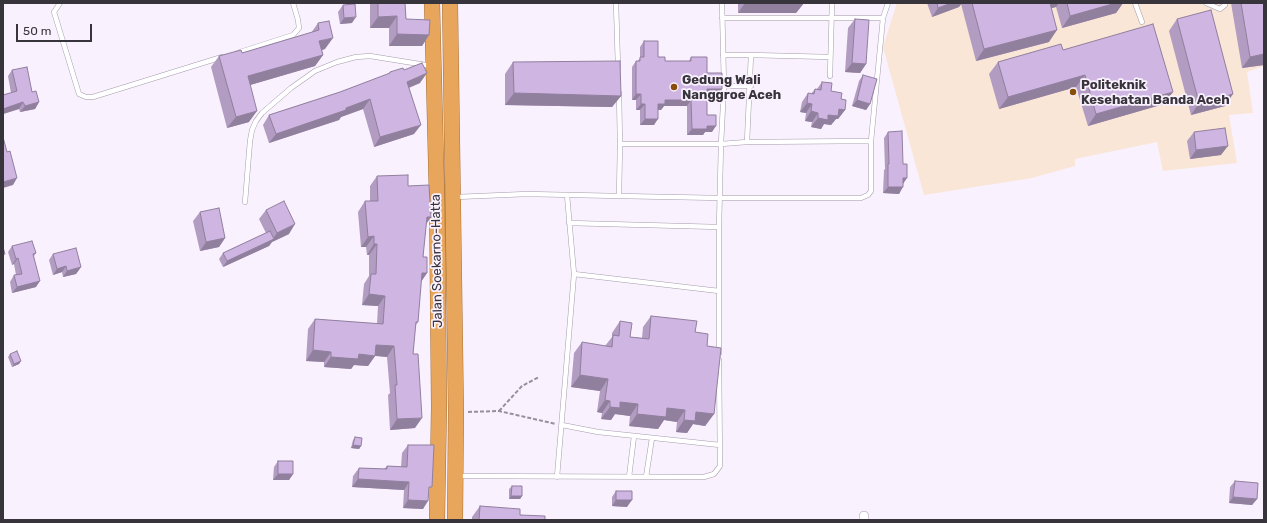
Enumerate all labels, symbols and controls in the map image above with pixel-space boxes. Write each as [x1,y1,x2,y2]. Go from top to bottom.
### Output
scale bar [18,16,94,42]
text: 50 m [23,24,51,38]
place label: Gedung Wali Nanggroe Aceh [682,72,781,103]
place label: Politeknik Kesehatan Banda Aceh [1081,77,1230,108]
marker: Gedung Wali Nanggroe Aceh [669,82,679,92]
marker: Politeknik Kesehatan Banda Aceh [1068,87,1078,97]
street label: Jalan Soekarno-Hatta [428,194,446,328]

